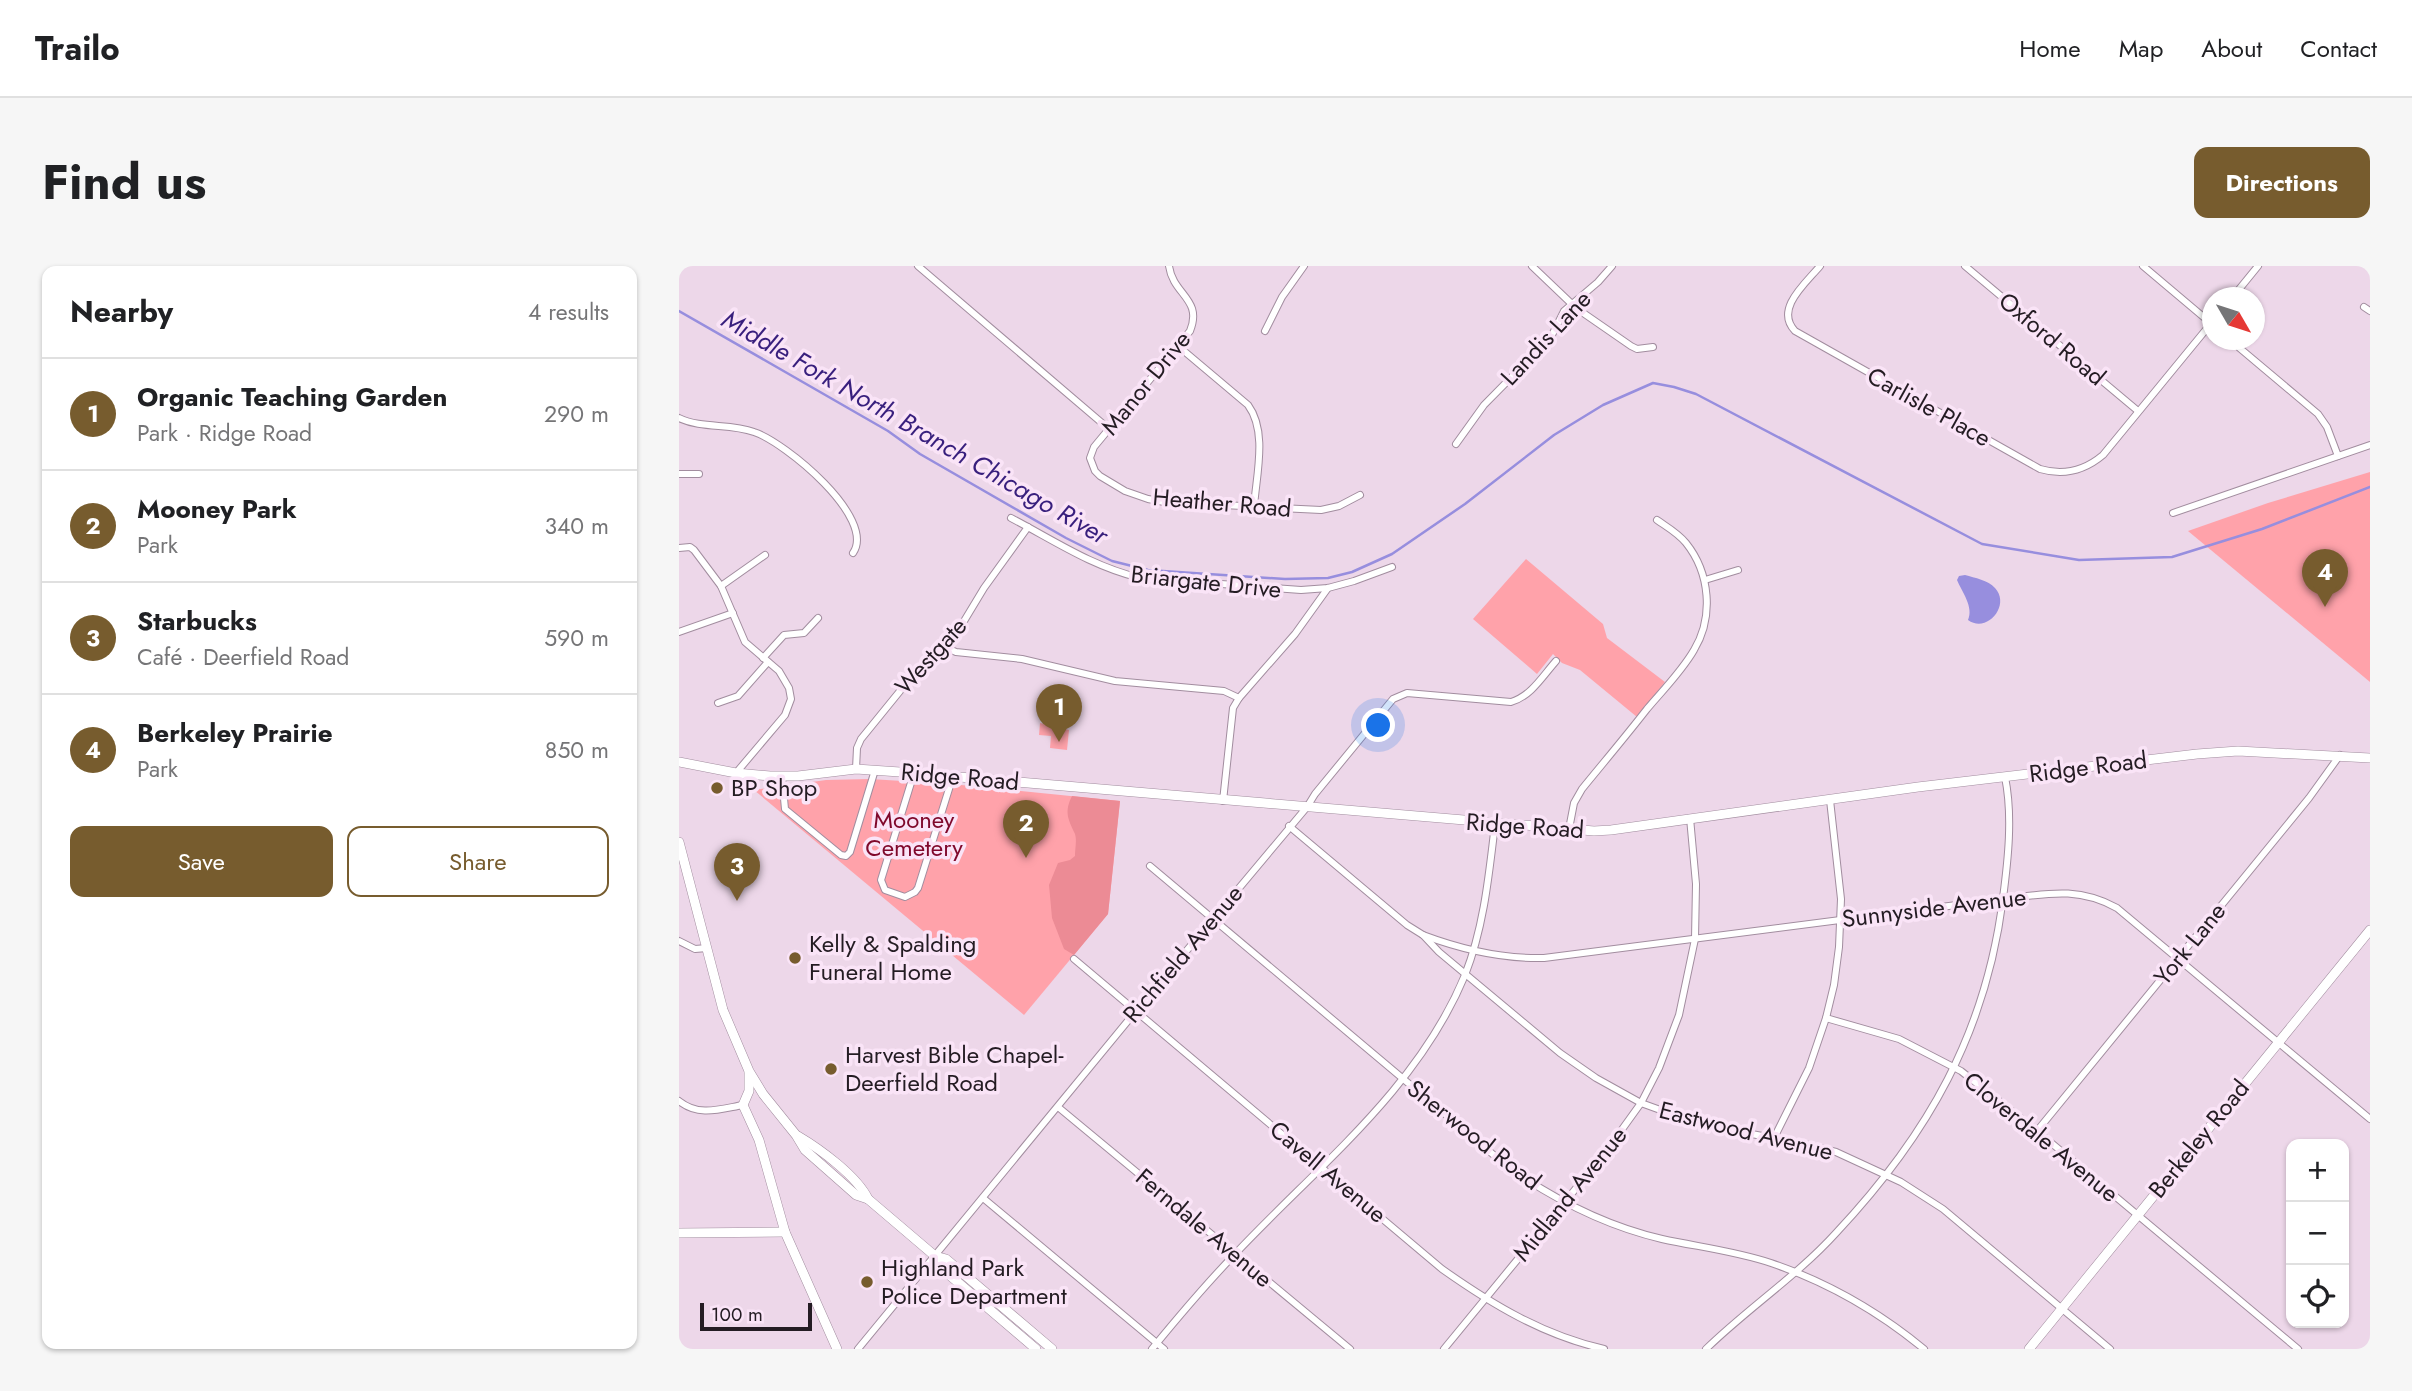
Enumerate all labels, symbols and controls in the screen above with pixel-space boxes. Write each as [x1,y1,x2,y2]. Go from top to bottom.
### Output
text: Trailo [35,25,120,72]
text: Home [2019,31,2081,66]
text: Map [2119,31,2163,66]
text: About [2201,31,2262,66]
text: Contact [2300,31,2377,66]
text: Find us [42,147,206,217]
button: Directions [2194,147,2370,218]
street label: Landis Lane [1492,282,1599,393]
street label: Oxford Road [1991,283,2113,394]
north arrow [2202,287,2265,350]
text: Nearby [70,290,173,333]
text: 4 results [528,295,609,329]
water label: Middle Fork North Branch Chicago River [715,300,1116,554]
street label: Manor Drive [1093,323,1199,442]
street label: Carlisle Place [1861,358,1998,455]
text: Organic Teaching Garden [137,378,447,416]
text: 1 [87,397,99,431]
text: 290 m [544,397,609,431]
text: Park · Ridge Road [137,416,312,450]
street label: Heather Road [1151,479,1293,526]
text: Mooney Park [137,490,297,528]
text: 2 [85,509,101,543]
text: 340 m [544,509,609,543]
text: Park [137,528,178,562]
pin: 4 [2302,549,2348,607]
street label: Briargate Drive [1129,556,1283,607]
text: Starbucks [137,602,257,640]
street label: Westgate [887,609,975,702]
text: 3 [86,621,100,655]
text: 590 m [544,621,609,655]
text: Café · Deerfield Road [137,640,349,674]
pin: 1 [1036,684,1082,742]
your location [1361,708,1395,742]
text: Berkeley Prairie [137,714,333,752]
text: 4 [85,733,101,767]
text: 850 m [545,733,609,767]
street label: Ridge Road [2027,742,2149,791]
text: Park [137,752,178,786]
street label: Ridge Road [900,754,1021,799]
place label: BP Shop [731,770,817,805]
marker: BP Shop [709,780,725,796]
pin: 2 [1003,800,1049,858]
park label: Mooney Cemetery [865,802,963,865]
street label: Ridge Road [1465,804,1585,847]
button: Save [70,826,333,897]
button: Share [347,826,609,897]
pin: 3 [714,843,760,901]
street label: Richfield Avenue [1114,877,1251,1030]
street label: Sunnyside Avenue [1840,879,2028,936]
street label: York Lane [2145,895,2234,993]
place label: Kelly & Spalding Funeral Home [809,926,977,989]
marker: Kelly & Spalding Funeral Home [787,950,803,966]
place label: Harvest Bible Chapel- Deerfield Road [845,1037,1063,1100]
marker: Harvest Bible Chapel- Deerfield Road [823,1061,839,1077]
street label: Cloverdale Avenue [1956,1063,2126,1210]
street label: Sherwood Road [1400,1071,1549,1198]
street label: Berkeley Road [2140,1072,2257,1205]
street label: Eastwood Avenue [1656,1092,1837,1169]
street label: Cavell Avenue [1262,1112,1395,1231]
street label: Midland Avenue [1504,1119,1635,1269]
map controls [2286,1139,2349,1328]
button: + [2286,1139,2349,1202]
street label: Ferndale Avenue [1128,1160,1281,1296]
button: − [2286,1202,2349,1265]
place label: Highland Park Police Department [881,1250,1067,1313]
button: locate [2286,1265,2349,1328]
marker: Highland Park Police Department [859,1274,875,1290]
scale bar [700,1300,812,1332]
text: 100 m [711,1301,763,1328]

